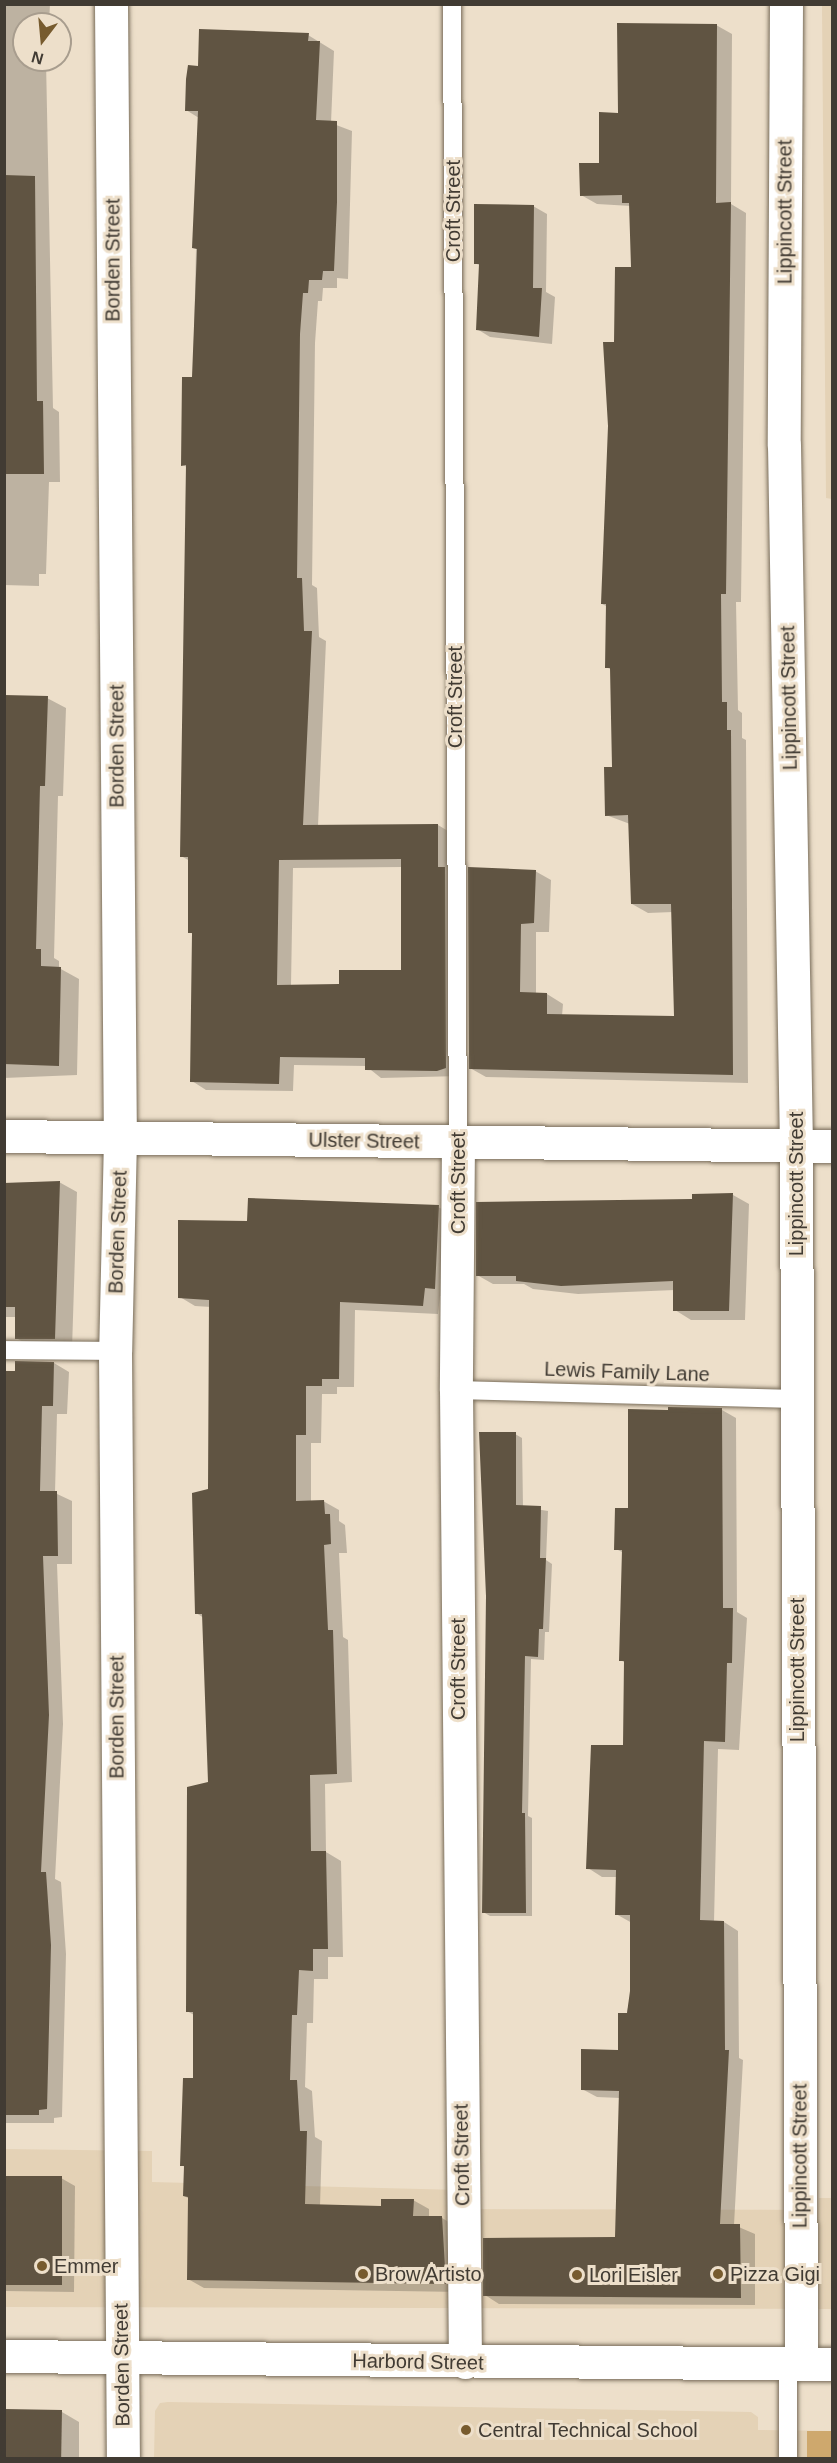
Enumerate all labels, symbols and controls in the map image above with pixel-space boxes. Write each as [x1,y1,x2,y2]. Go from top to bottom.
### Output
north arrow [12,12,72,72]
text: N [30,48,45,68]
street label: Lippincott Street [773,140,797,284]
street label: Croft Street [441,160,465,262]
street label: Borden Street [101,198,125,322]
street label: Lippincott Street [776,626,802,770]
street label: Croft Street [443,646,467,748]
street label: Borden Street [105,684,129,808]
street label: Lippincott Street [784,1112,808,1256]
street label: Ulster Street [308,1128,420,1154]
street label: Croft Street [446,1132,470,1234]
street label: Borden Street [104,1170,132,1294]
street label: Lewis Family Lane [544,1357,710,1387]
street label: Lippincott Street [785,1598,809,1742]
street label: Croft Street [446,1618,470,1720]
street label: Borden Street [105,1655,129,1779]
street label: Lippincott Street [788,2084,812,2228]
street label: Croft Street [449,2104,475,2206]
place label: Emmer [54,2254,118,2278]
marker: Emmer [35,2259,49,2273]
place label: Brow Artisto [375,2262,483,2286]
place label: Pizza Gigi [730,2262,820,2286]
place label: Lori Eisler [589,2263,678,2287]
marker: Brow Artisto [356,2267,370,2281]
marker: Pizza Gigi [711,2267,725,2281]
marker: Lori Eisler [570,2268,584,2282]
street label: Borden Street [109,2303,135,2427]
street label: Harbord Street [352,2349,484,2375]
place label: Central Technical School [478,2418,698,2442]
marker: Central Technical School [459,2423,473,2437]

